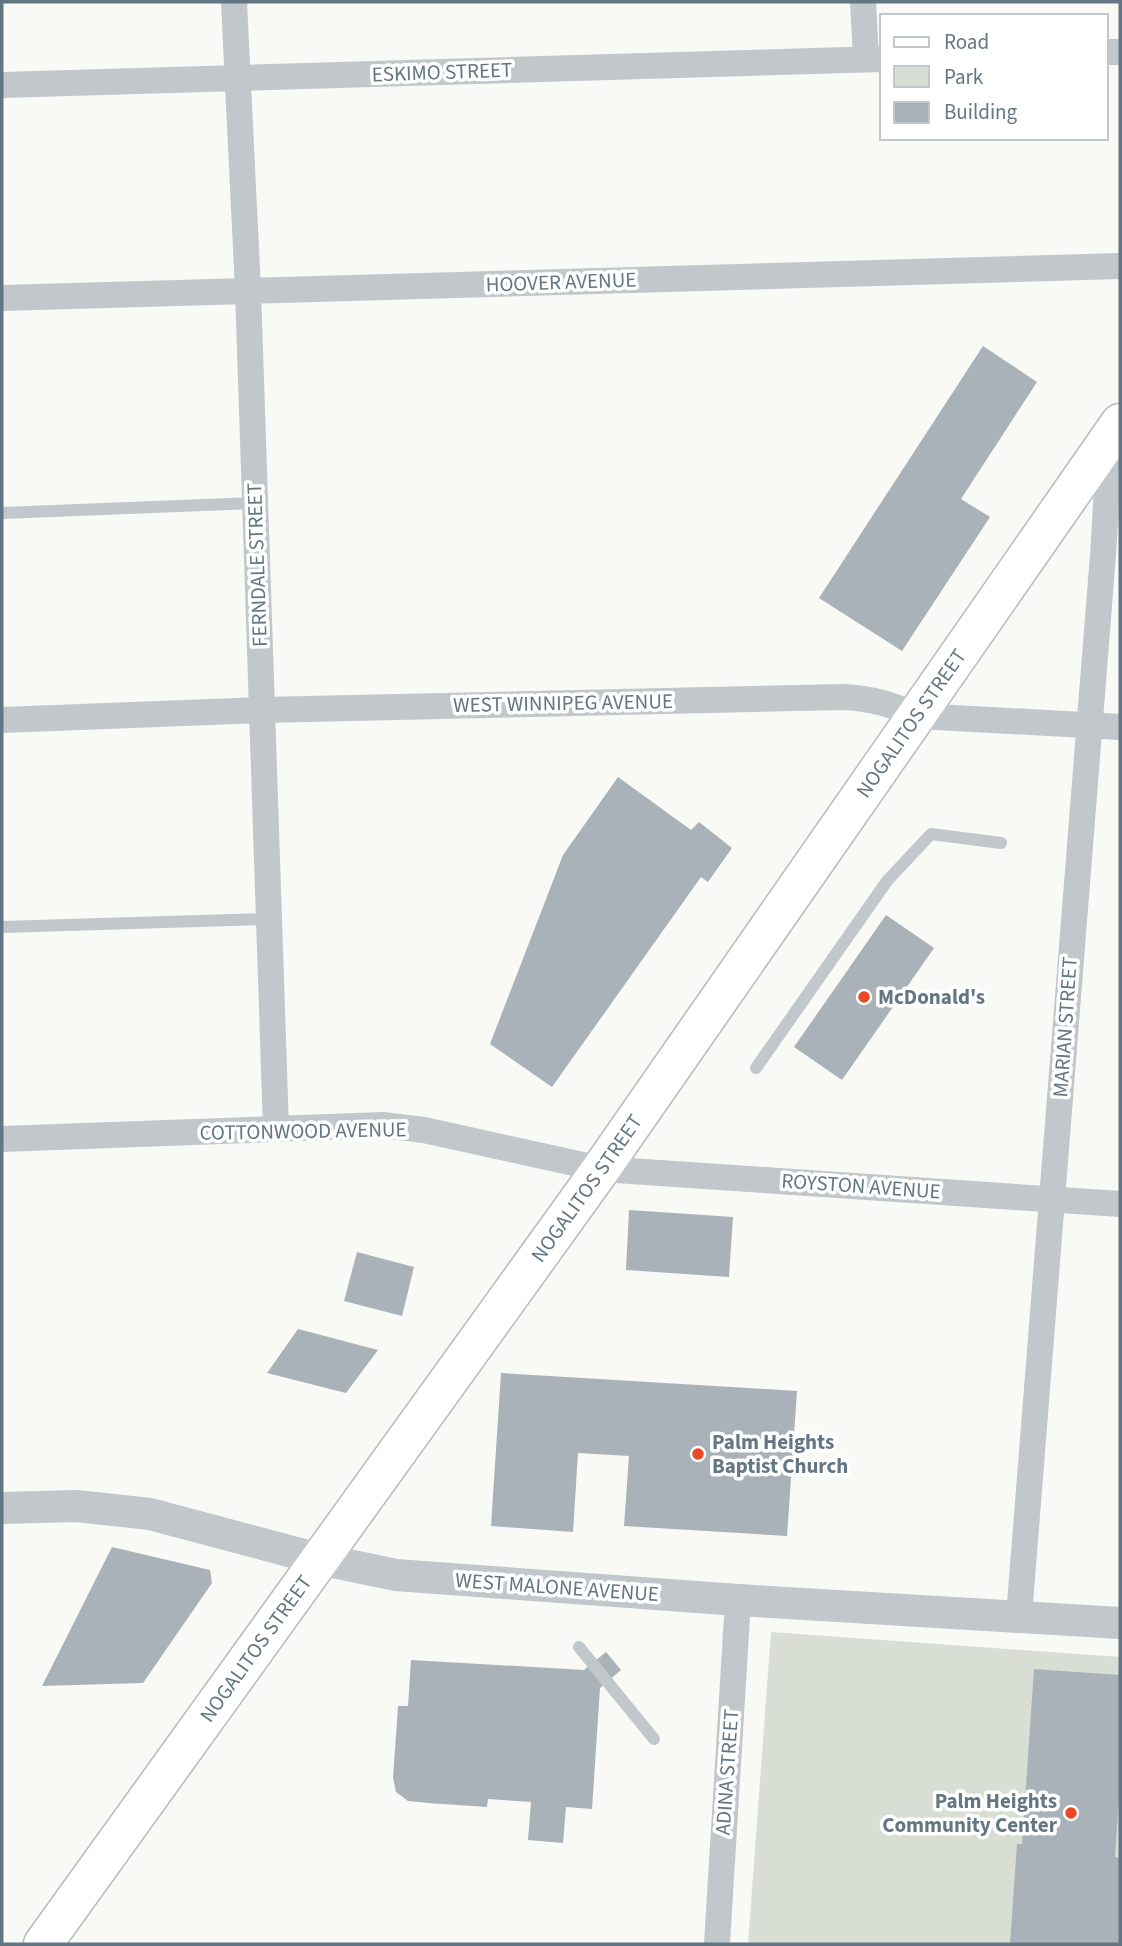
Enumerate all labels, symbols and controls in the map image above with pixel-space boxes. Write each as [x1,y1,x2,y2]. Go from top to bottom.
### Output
legend [880,14,1108,140]
text: Road [944,27,989,57]
street label: ESKIMO STREET [371,55,513,89]
text: Park [944,62,984,92]
text: Building [944,97,1018,127]
street label: HOOVER AVENUE [485,264,637,300]
street label: FERNDALE STREET [239,483,275,647]
street label: NOGALITOS STREET [849,643,973,804]
street label: WEST WINNIPEG AVENUE [453,686,673,720]
street label: MARIAN STREET [1045,956,1085,1098]
place label: McDonald's [878,982,985,1012]
marker: McDonald's [856,989,872,1005]
street label: NOGALITOS STREET [524,1108,650,1268]
street label: COTTONWOOD AVENUE [199,1114,407,1148]
street label: ROYSTON AVENUE [780,1165,942,1207]
place label: Palm Heights Baptist Church [712,1427,848,1481]
marker: Palm Heights Baptist Church [690,1446,706,1462]
street label: WEST MALONE AVENUE [454,1565,660,1609]
street label: NOGALITOS STREET [192,1569,319,1728]
street label: ADINA STREET [708,1708,746,1836]
place label: Palm Heights Community Center [882,1786,1058,1840]
marker: Palm Heights Community Center [1063,1805,1079,1821]

